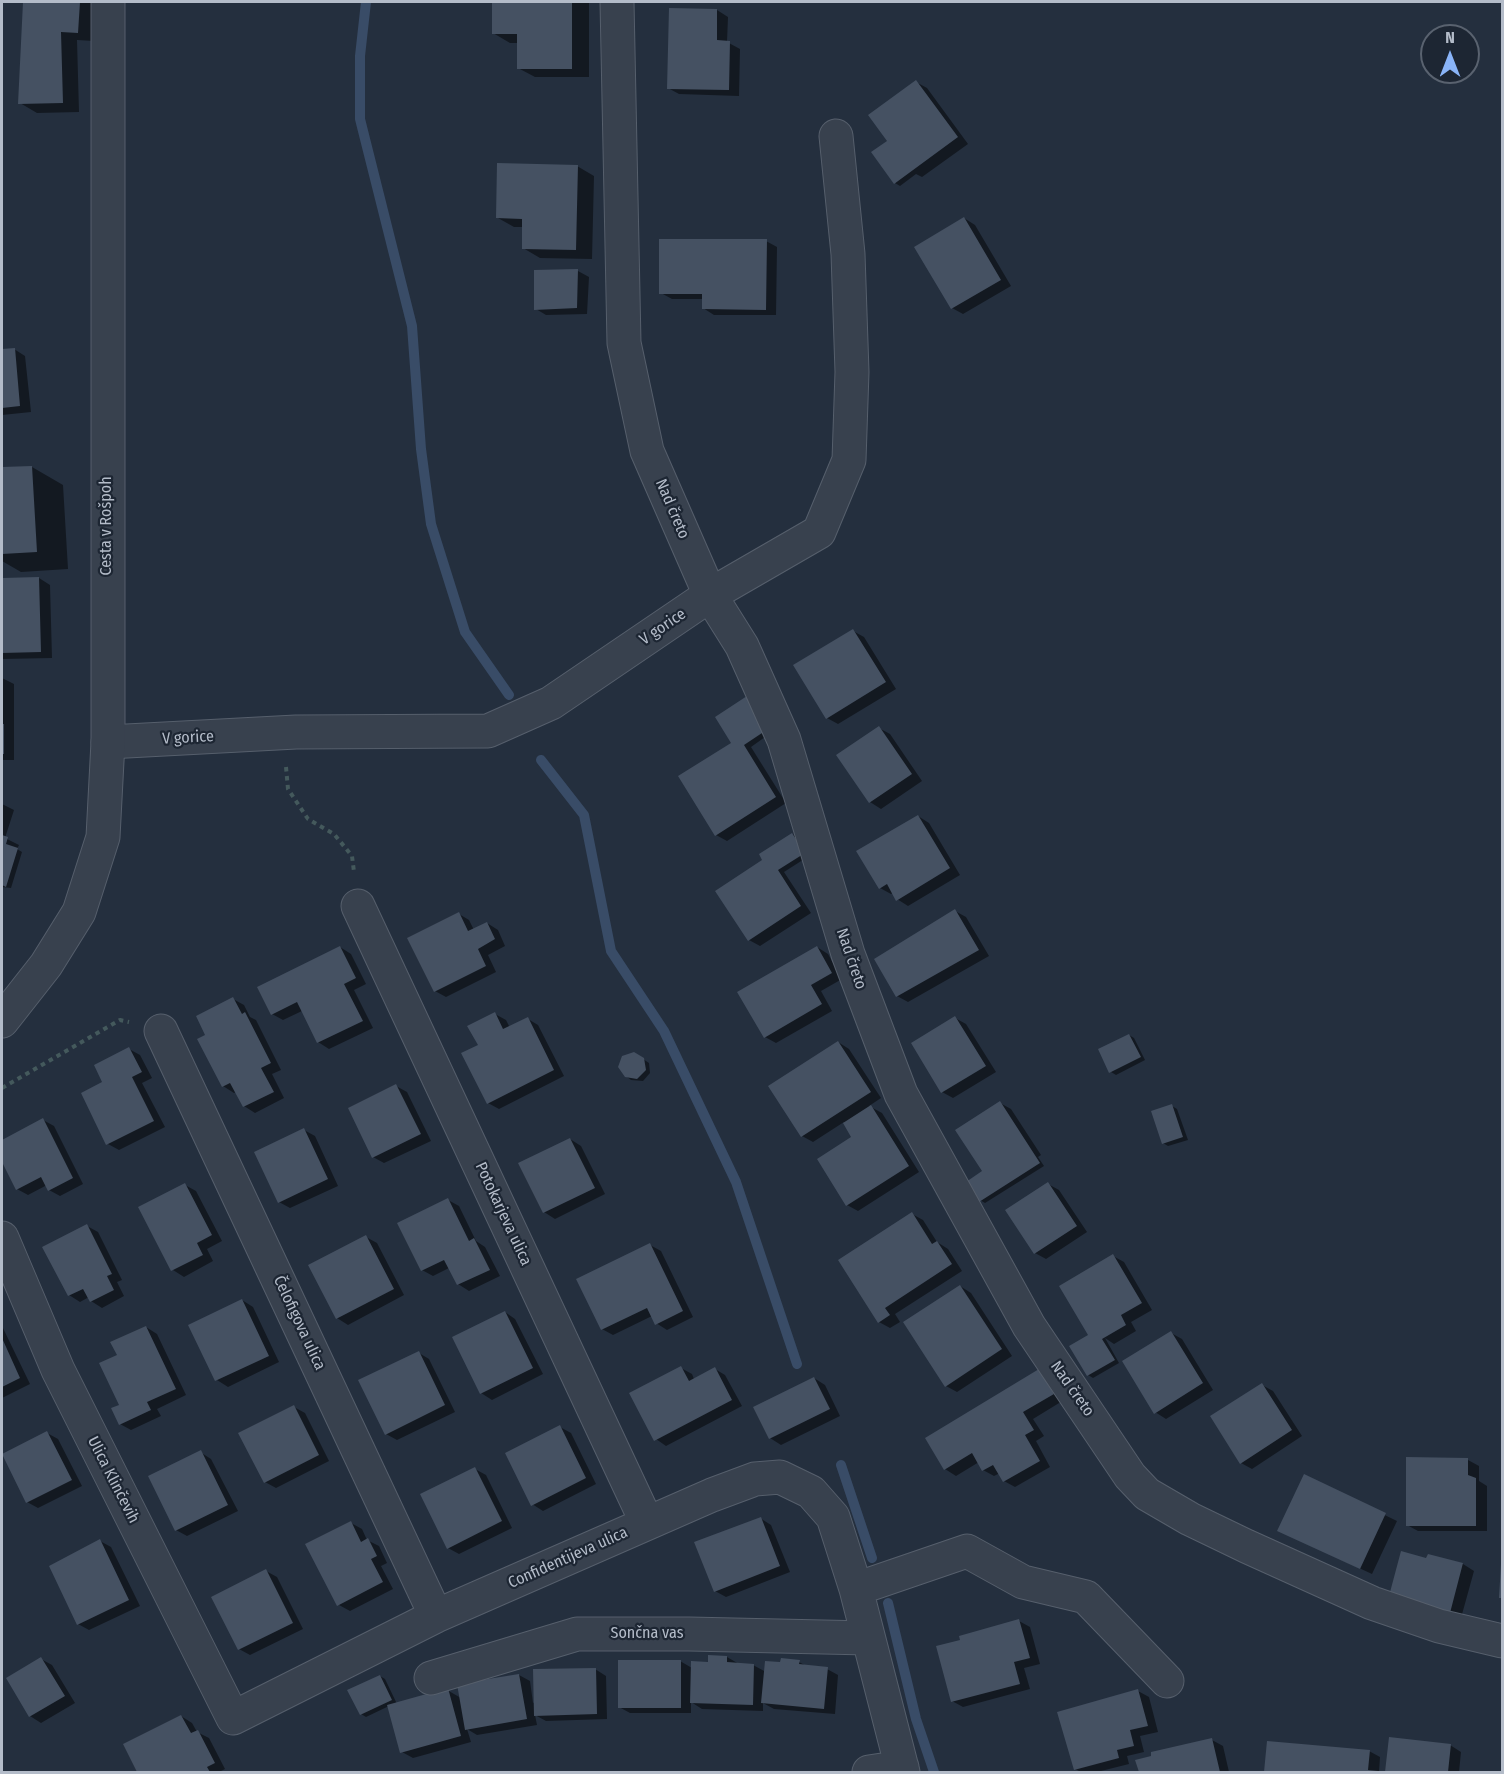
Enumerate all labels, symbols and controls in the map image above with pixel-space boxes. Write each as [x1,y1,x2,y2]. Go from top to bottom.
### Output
north arrow [1420,24,1480,84]
text: N [1445,28,1455,47]
street label: Cesta v Rošpoh [97,476,117,576]
street label: Nad čreto [651,476,693,542]
street label: V gorice [636,605,690,649]
street label: V gorice [162,727,214,749]
street label: Nad čreto [832,926,870,992]
street label: Potokarjeva ulica [471,1159,535,1269]
street label: Čelofigova ulica [269,1273,329,1373]
street label: Nad čreto [1046,1358,1098,1420]
street label: Ulica Klinčevih [83,1433,143,1527]
street label: Confidentijeva ulica [505,1523,631,1593]
street label: Sončna vas [610,1624,684,1644]

